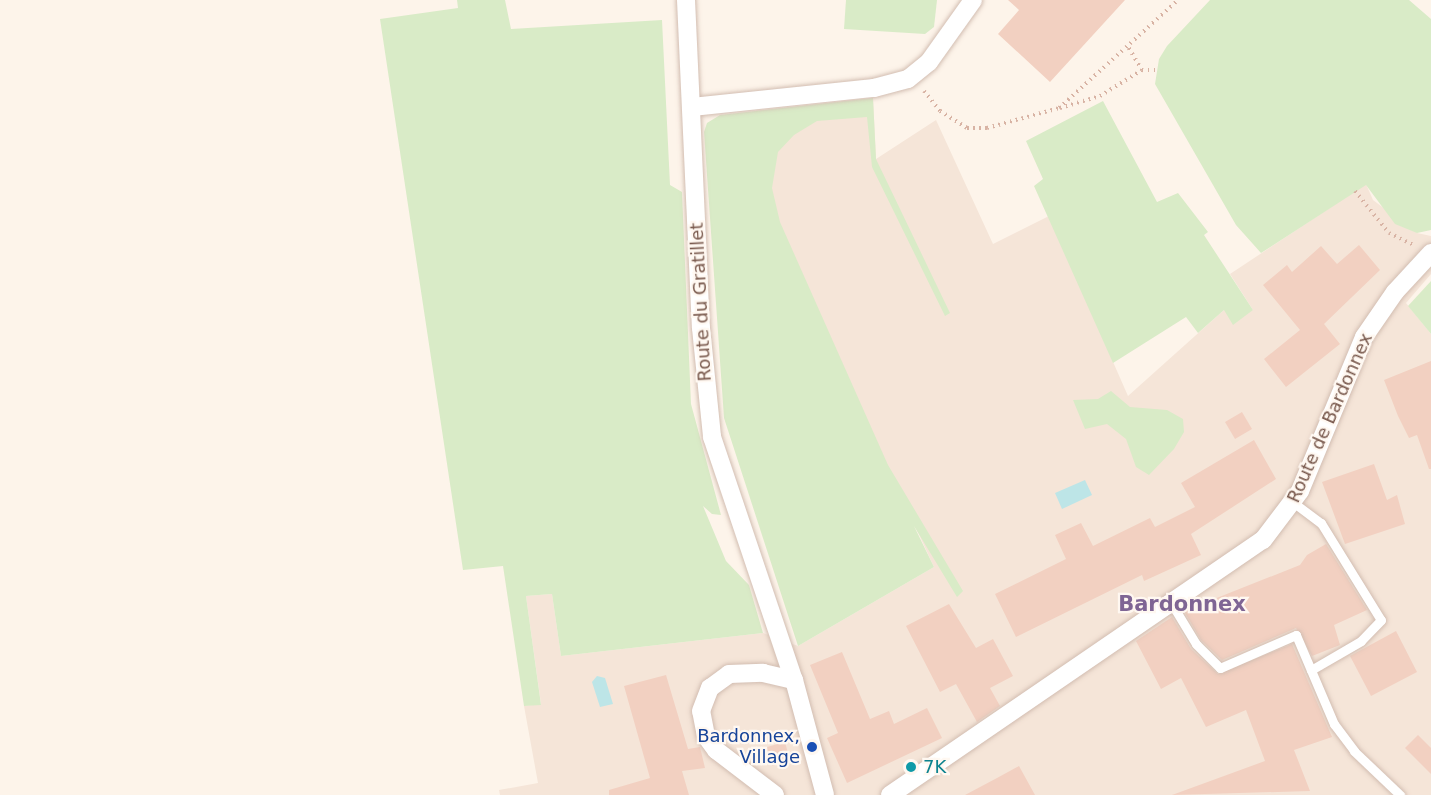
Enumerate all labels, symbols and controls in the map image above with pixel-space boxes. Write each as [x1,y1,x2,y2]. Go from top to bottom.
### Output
street label: Route du Gratillet [686,222,716,382]
street label: Route de Bardonnex [1283,330,1377,506]
district label: Bardonnex [1118,591,1246,617]
place label: Bardonnex, Village [697,726,800,768]
marker: Bardonnex, Village [805,740,819,754]
place label: 7K [923,756,946,778]
marker: 7K [904,760,918,774]

